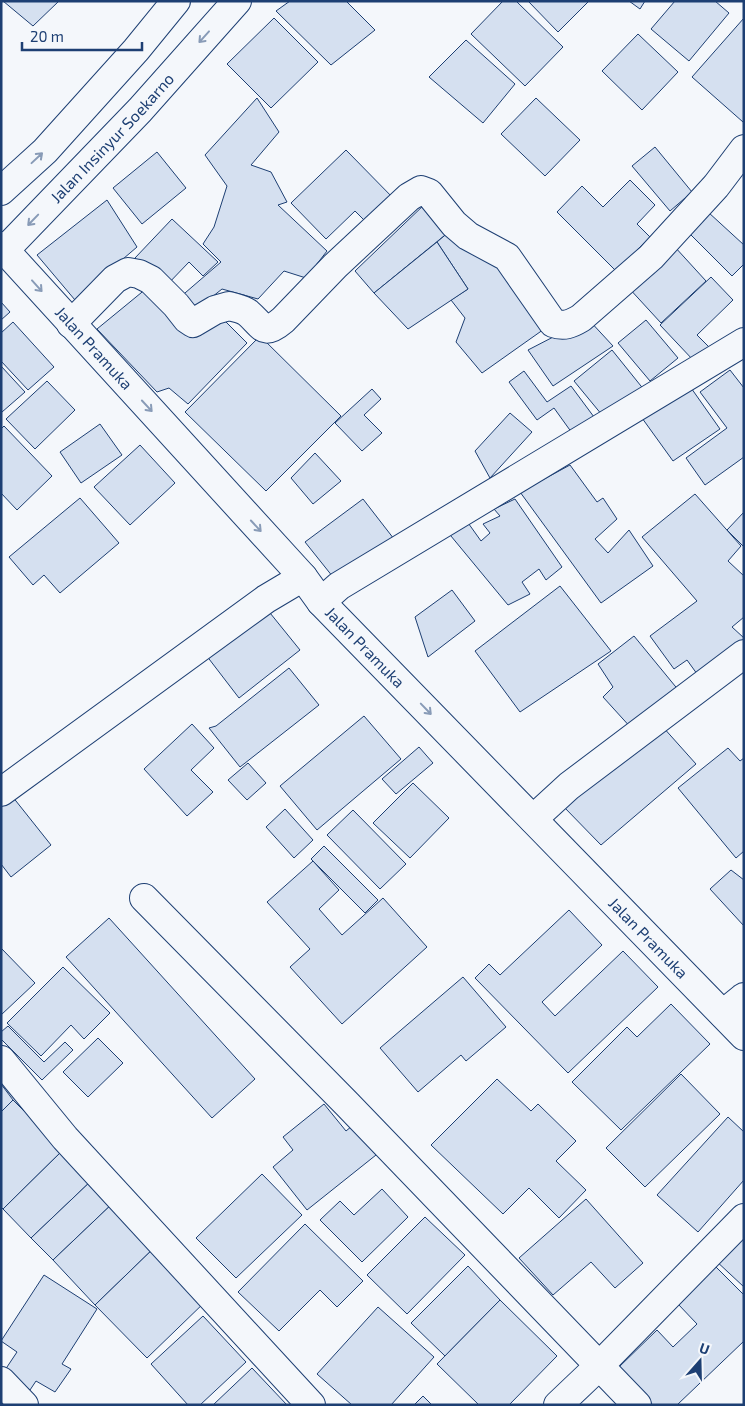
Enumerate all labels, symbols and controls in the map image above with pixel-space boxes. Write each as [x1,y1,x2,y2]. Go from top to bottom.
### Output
scale bar [22,20,142,52]
text: 20 m [30,27,64,45]
one-way arrow [198,31,210,44]
street label: Jalan Insinyur Soekarno [46,69,177,206]
one-way arrow [31,152,43,164]
one-way arrow [27,213,39,226]
one-way arrow [31,280,43,293]
street label: Jalan Pramuka [52,302,137,393]
one-way arrow [141,400,152,413]
one-way arrow [250,520,262,533]
street label: Jalan Pramuka [322,602,409,691]
one-way arrow [420,703,432,716]
street label: Jalan Pramuka [605,893,692,982]
north arrow [675,1336,725,1386]
text: U [697,1339,712,1358]

